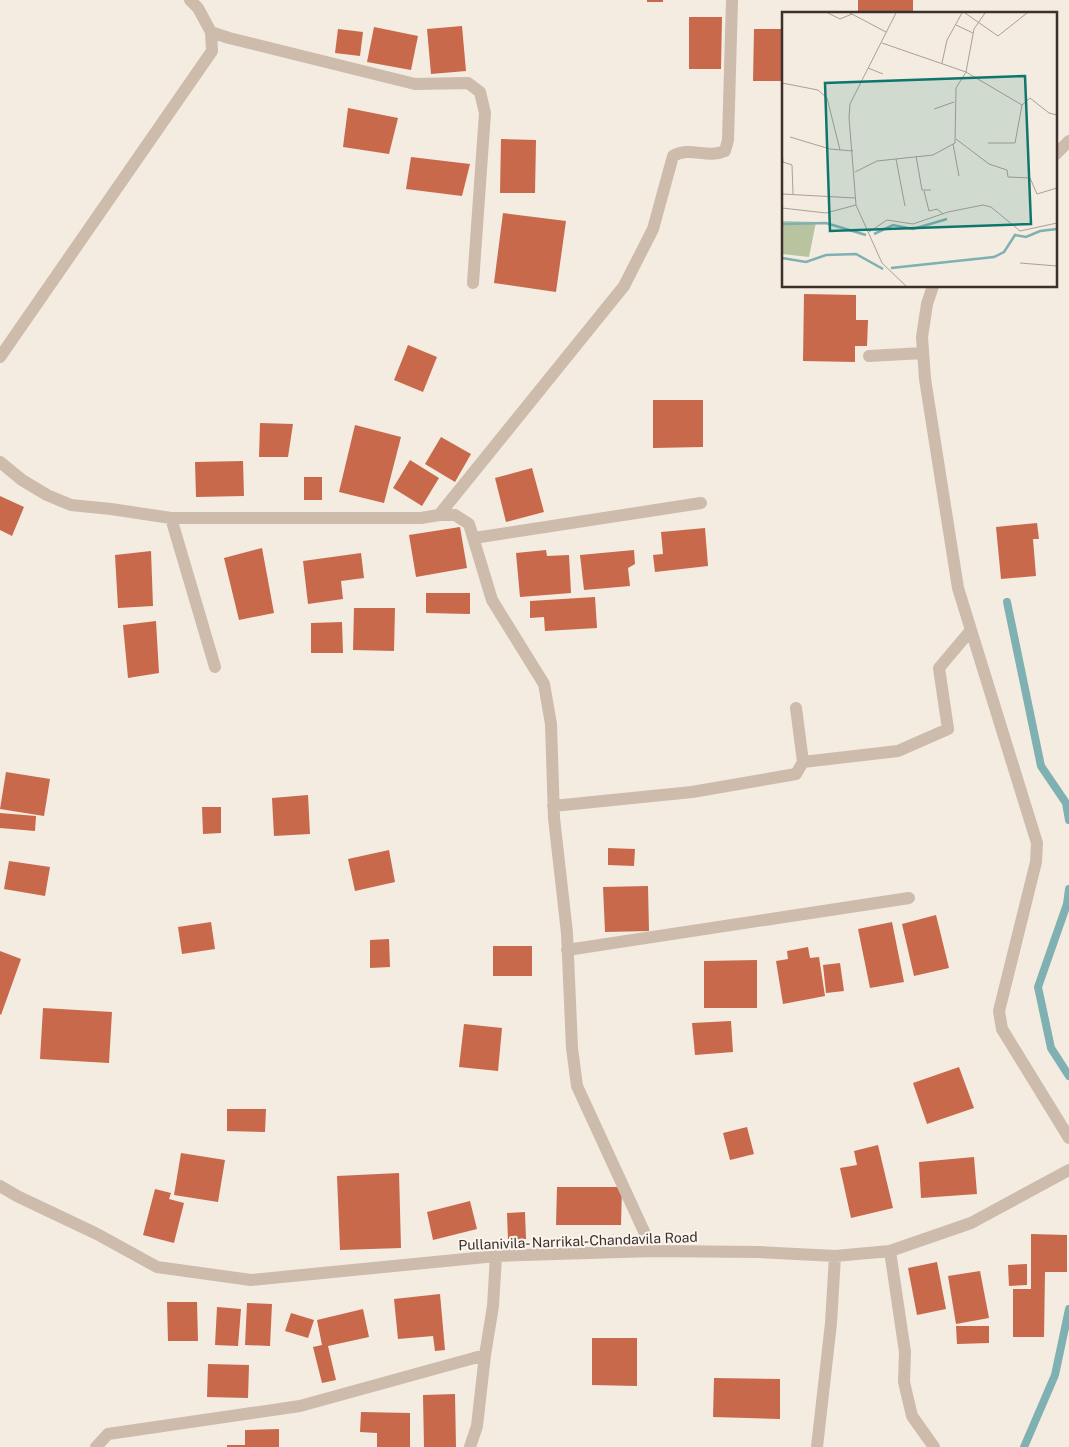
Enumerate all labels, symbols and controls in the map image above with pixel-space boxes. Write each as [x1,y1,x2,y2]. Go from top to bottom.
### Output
inset map [782,12,1056,288]
street label: Pullanivila- Narrikal-Chandavila Road [458,1229,698,1253]

